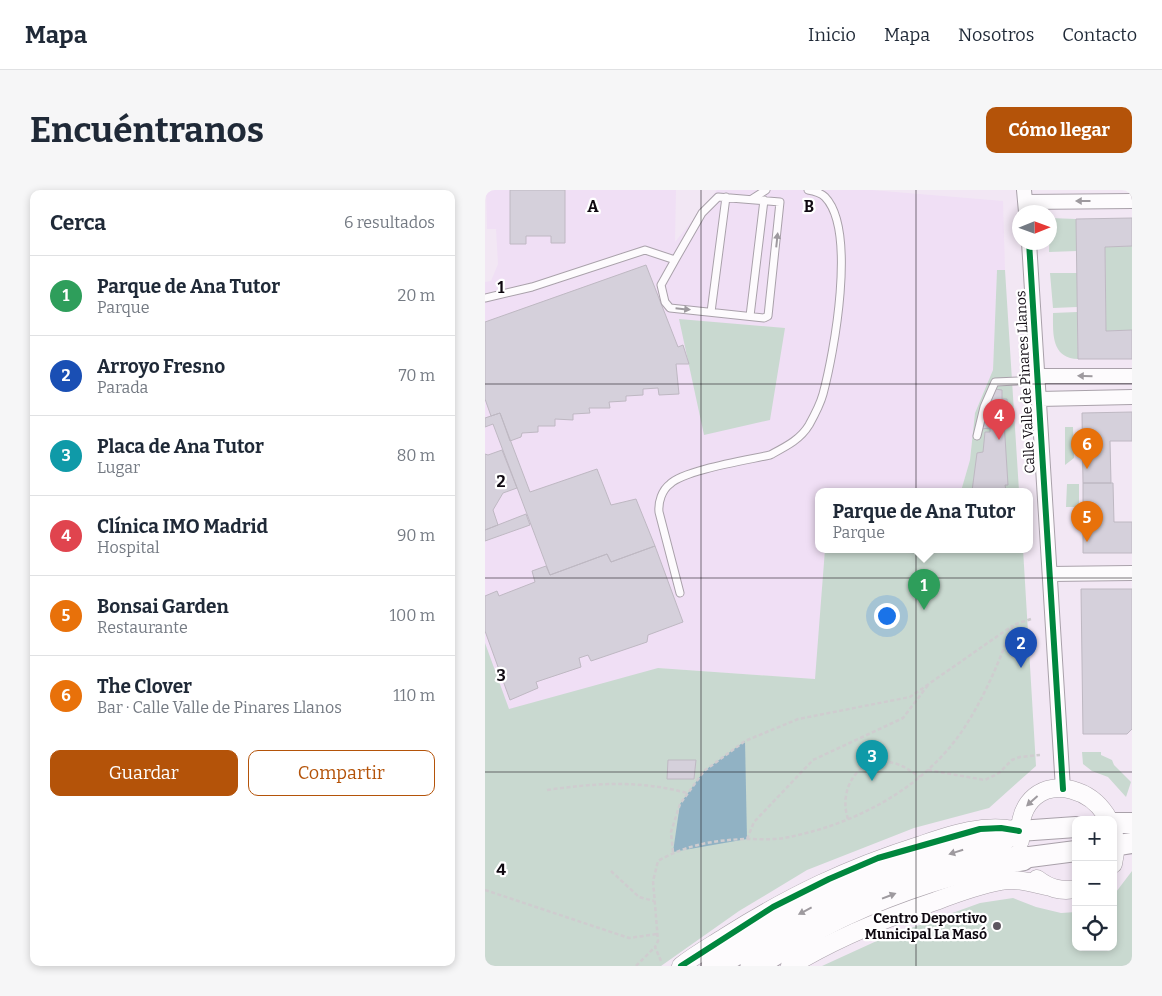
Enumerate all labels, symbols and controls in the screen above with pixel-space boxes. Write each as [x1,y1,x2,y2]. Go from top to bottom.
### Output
text: Mapa [25,21,87,49]
text: Inicio [808,24,856,46]
text: Mapa [884,24,930,46]
text: Nosotros [958,24,1034,46]
text: Contacto [1062,24,1137,46]
button: Cómo llegar [986,107,1132,153]
text: Encuéntranos [30,109,264,151]
text: A [587,197,599,216]
text: B [804,197,814,216]
one-way arrow [1075,197,1091,205]
north arrow [1012,205,1057,250]
text: Cerca [50,210,106,236]
text: 6 resultados [344,213,435,232]
one-way arrow [773,231,781,247]
text: Parque de Ana Tutor [97,275,280,298]
text: 1 [498,278,505,297]
text: 1 [63,286,69,305]
text: 20 m [398,286,435,305]
street label: Calle Valle de Pinares Llanos [1012,290,1039,474]
text: Parque [97,298,150,317]
one-way arrow [675,305,691,313]
text: Arroyo Fresno [97,355,225,378]
text: 2 [61,366,71,385]
text: 70 m [399,366,435,385]
one-way arrow [1076,372,1092,380]
text: Parada [97,378,148,397]
pin: 4 [983,399,1015,440]
pin: 6 [1071,428,1103,469]
text: Placa de Ana Tutor [97,435,264,458]
text: 3 [61,446,71,465]
text: 80 m [397,446,435,465]
text: Lugar [97,458,140,477]
text: 2 [496,472,506,491]
popup [815,488,1033,553]
text: Parque de Ana Tutor [832,500,1016,523]
pin: 5 [1071,501,1103,542]
text: Clínica IMO Madrid [97,515,268,538]
text: Parque [832,523,885,542]
text: 4 [61,526,71,545]
text: 90 m [397,526,435,545]
text: Hospital [97,538,160,557]
pin: 1 [908,569,940,610]
text: Bonsai Garden [97,595,229,618]
your location [874,603,900,629]
text: 5 [62,606,70,625]
text: 100 m [390,606,435,625]
text: Restaurante [97,618,188,637]
pin: 2 [1005,627,1037,668]
text: 3 [496,666,506,685]
text: The Clover [97,675,192,698]
text: 6 [61,686,71,705]
text: 110 m [393,686,435,705]
text: Bar · Calle Valle de Pinares Llanos [97,698,342,717]
pin: 3 [856,740,888,781]
button: Guardar [50,750,238,796]
button: Compartir [248,750,435,796]
one-way arrow [1027,795,1039,807]
map controls [1072,816,1117,951]
button: + [1072,816,1117,861]
one-way arrow [949,849,964,857]
text: 4 [496,860,506,879]
button: − [1072,861,1117,906]
one-way arrow [882,891,896,899]
button: locate [1072,906,1117,951]
one-way arrow [798,907,812,915]
place label: Centro Deportivo Municipal La Masó [865,910,987,943]
marker: Centro Deportivo Municipal La Masó [991,920,1003,932]

